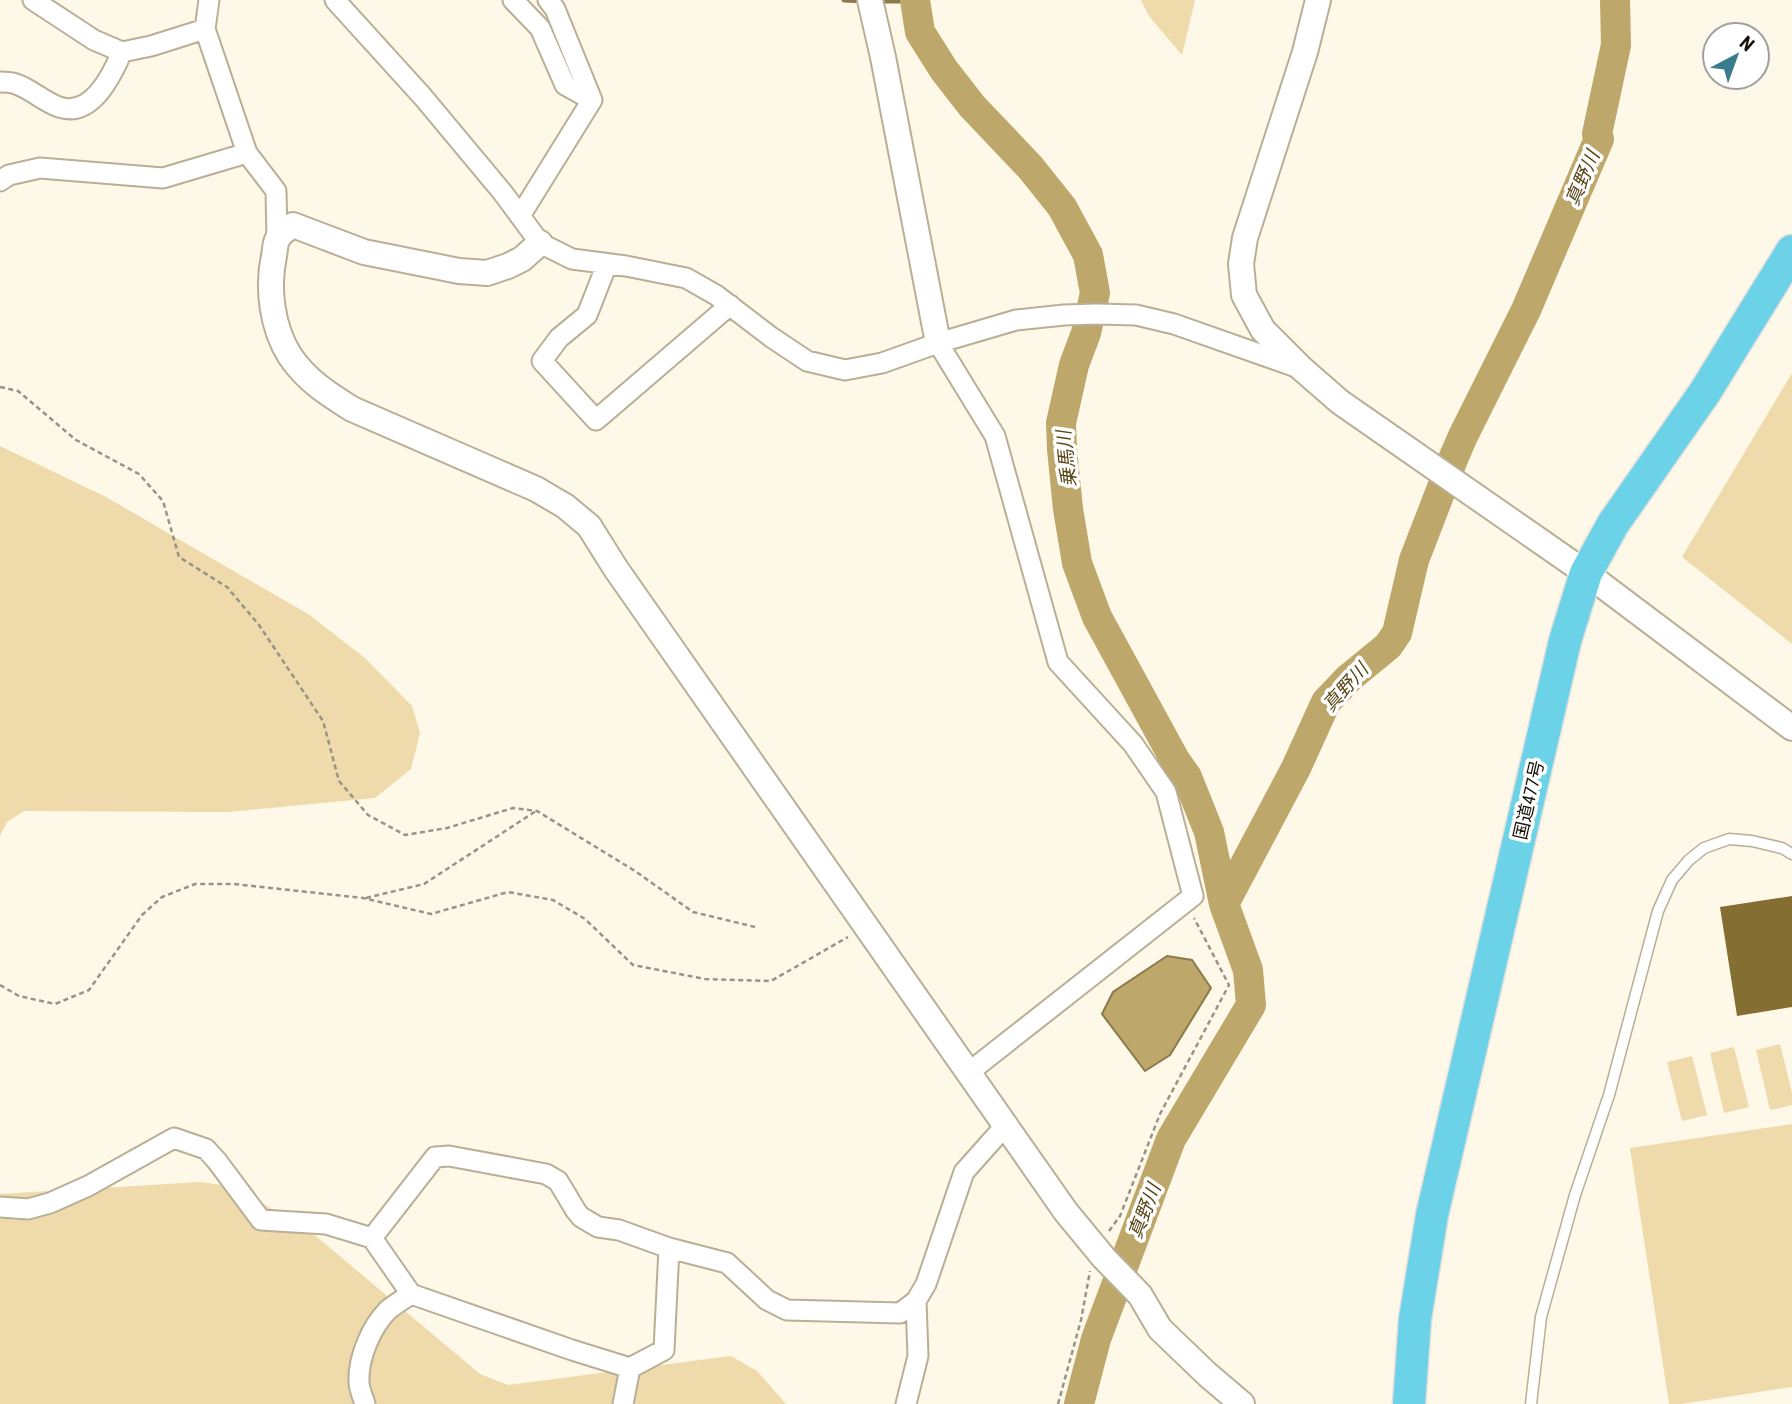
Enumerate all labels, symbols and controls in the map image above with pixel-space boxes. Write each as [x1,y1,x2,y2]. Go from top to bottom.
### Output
north arrow [1701,21,1771,91]
text: N [1735,31,1759,56]
water label: 真野川 [1561,146,1605,209]
water label: 乗馬川 [1052,427,1081,489]
water label: 真野川 [1318,657,1374,716]
street label: 国道477号 [1509,758,1548,842]
water label: 真野川 [1124,1179,1166,1242]

